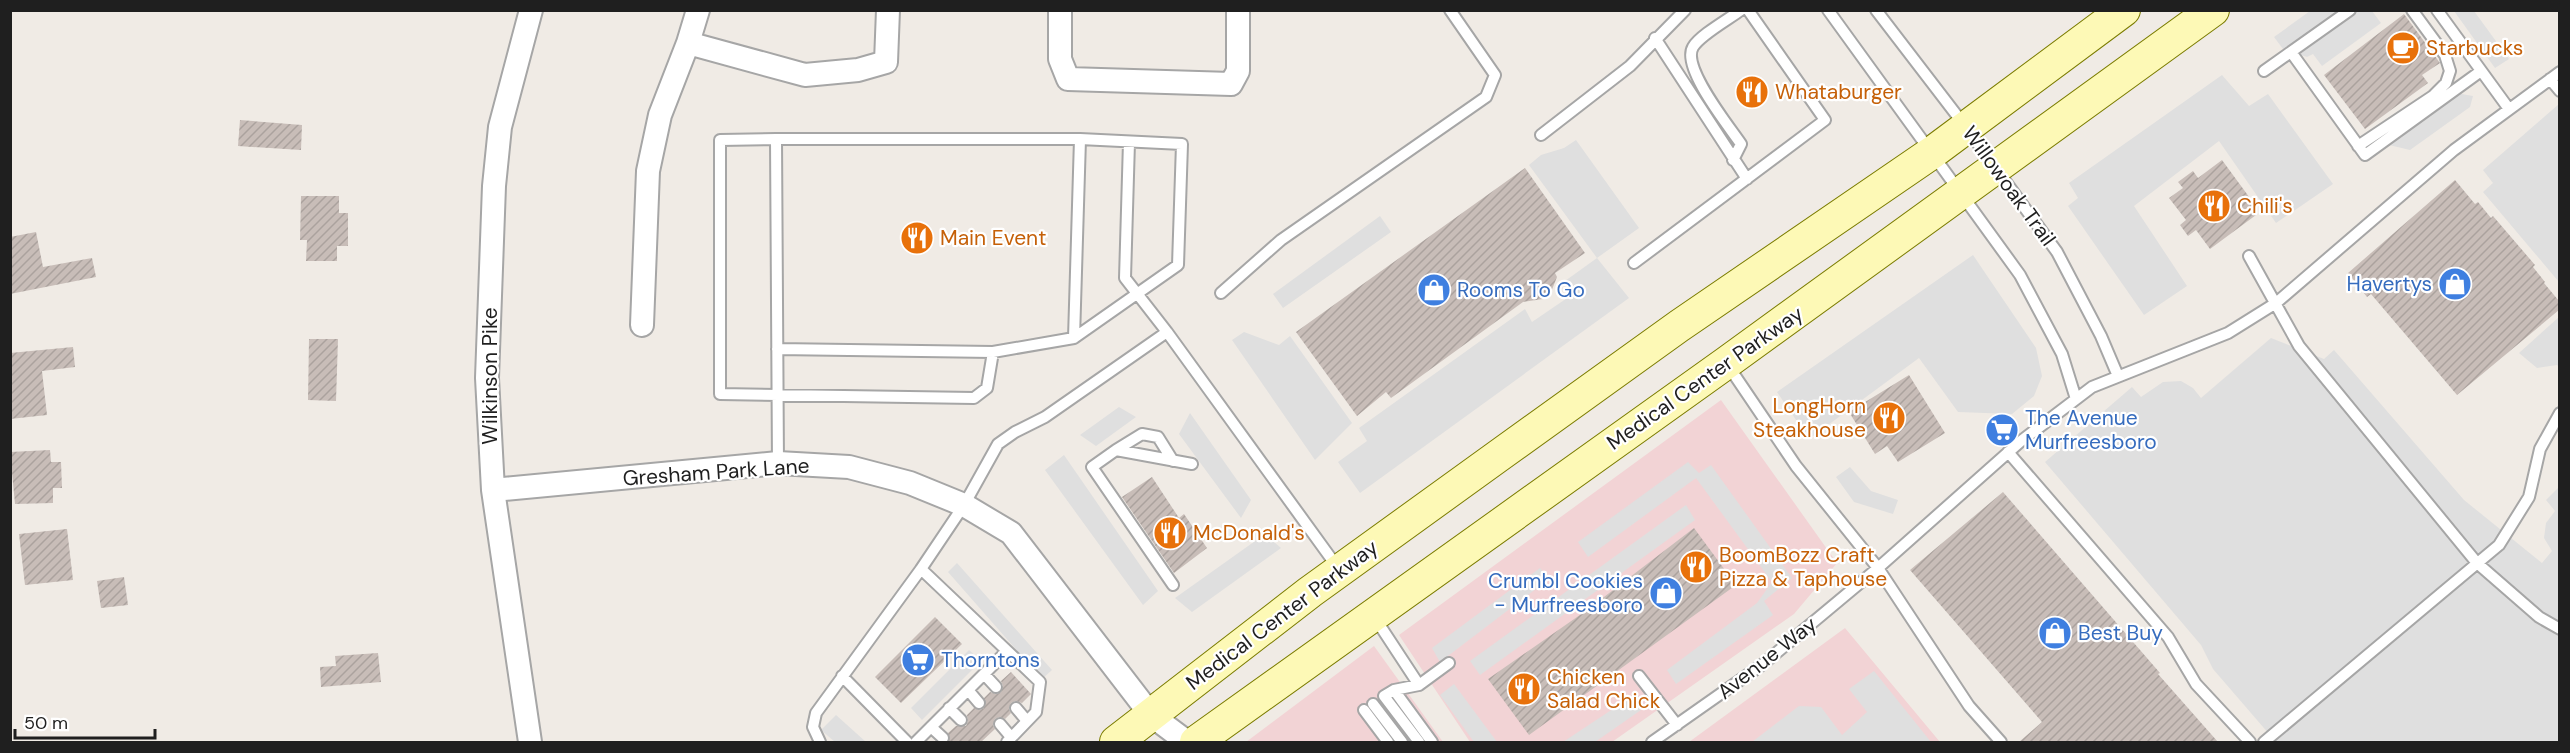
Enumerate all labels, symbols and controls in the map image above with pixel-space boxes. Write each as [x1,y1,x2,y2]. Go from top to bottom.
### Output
cafe icon: Starbucks [2385,30,2421,66]
place label: Starbucks [2426,34,2523,62]
restaurant icon: Whataburger [1734,74,1770,110]
place label: Whataburger [1775,78,1902,106]
street label: Willowoak Trail [1956,120,2062,252]
restaurant icon: Chili's [2196,188,2232,224]
place label: Chili's [2237,192,2293,220]
restaurant icon: Main Event [899,220,935,256]
place label: Main Event [940,224,1046,252]
shop icon: Havertys [2437,266,2473,302]
place label: Havertys [2347,270,2432,298]
shop icon: Rooms To Go [1416,272,1452,308]
place label: Rooms To Go [1457,276,1585,304]
street label: Medical Center Parkway [1601,299,1809,456]
street label: Wilkinson Pike [476,307,504,445]
place label: LongHorn Steakhouse [1753,392,1866,444]
restaurant icon: LongHorn Steakhouse [1871,400,1907,436]
place label: The Avenue Murfreesboro [2025,404,2157,456]
supermarket icon: The Avenue Murfreesboro [1984,412,2020,448]
street label: Gresham Park Lane [622,452,810,492]
restaurant icon: McDonald's [1152,515,1188,551]
place label: McDonald's [1193,519,1305,547]
street label: Medical Center Parkway [1180,533,1384,696]
place label: BoomBozz Craft Pizza & Taphouse [1719,541,1887,593]
restaurant icon: BoomBozz Craft Pizza & Taphouse [1678,549,1714,585]
place label: Crumbl Cookies - Murfreesboro [1488,567,1643,619]
shop icon: Crumbl Cookies - Murfreesboro [1648,575,1684,611]
street label: Avenue Way [1711,610,1823,706]
shop icon: Best Buy [2037,615,2073,651]
place label: Best Buy [2078,619,2163,647]
supermarket icon: Thorntons [900,642,936,678]
place label: Thorntons [941,646,1040,674]
place label: Chicken Salad Chick [1547,663,1661,715]
restaurant icon: Chicken Salad Chick [1506,671,1542,707]
scale bar [15,702,154,740]
text: 50 m [24,711,68,735]

